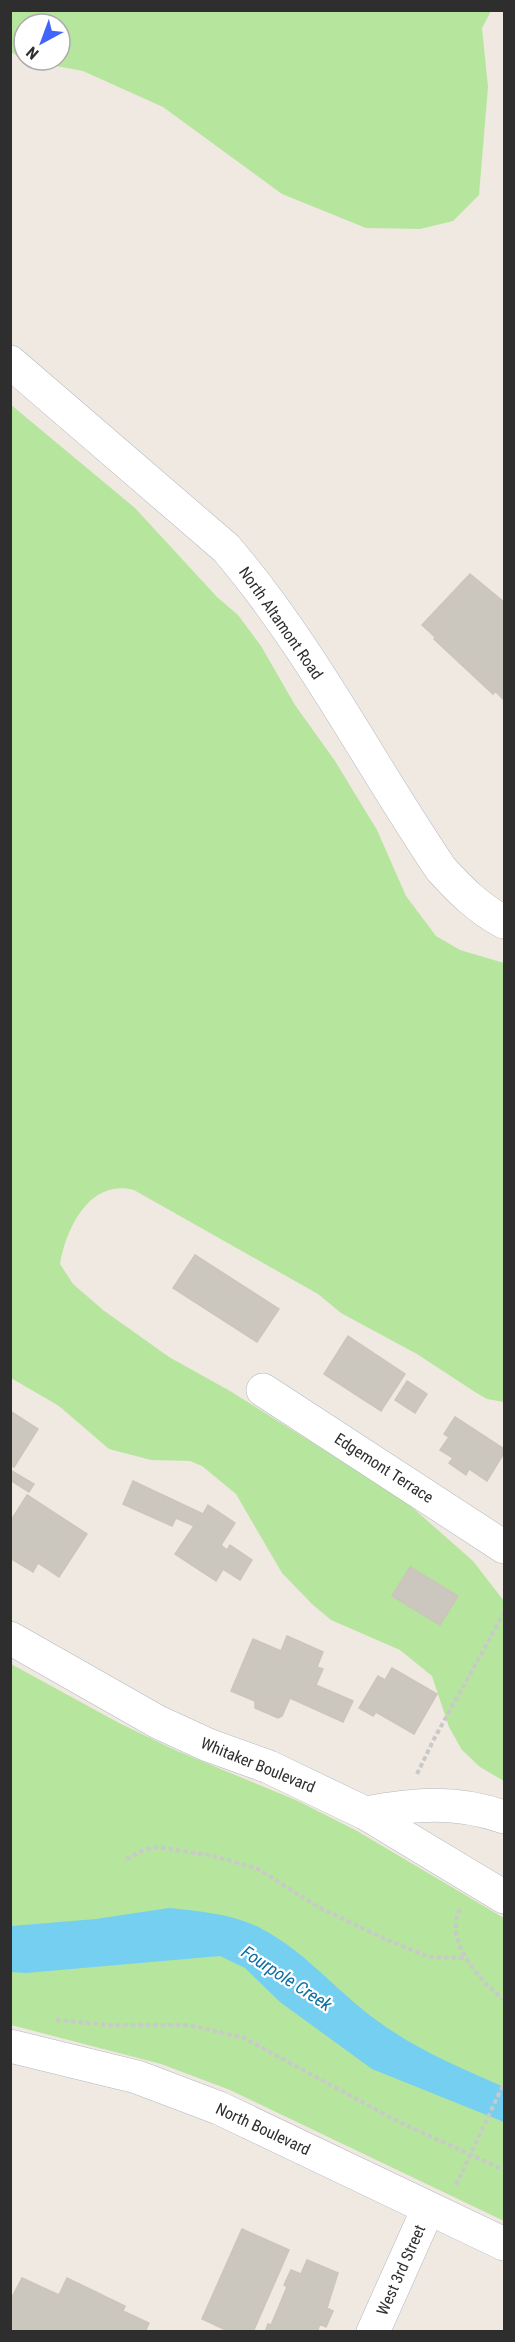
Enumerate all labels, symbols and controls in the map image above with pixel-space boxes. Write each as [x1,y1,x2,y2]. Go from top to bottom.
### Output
north arrow [12,12,72,72]
text: N [23,43,42,63]
street label: North Altamont Road [235,563,327,683]
street label: Edgemont Terrace [331,1429,437,1507]
street label: Whitaker Boulevard [198,1733,318,1797]
water label: Fourpole Creek [238,1941,337,2016]
street label: North Boulevard [213,2099,313,2159]
street label: West 3rd Street [373,2222,429,2318]

